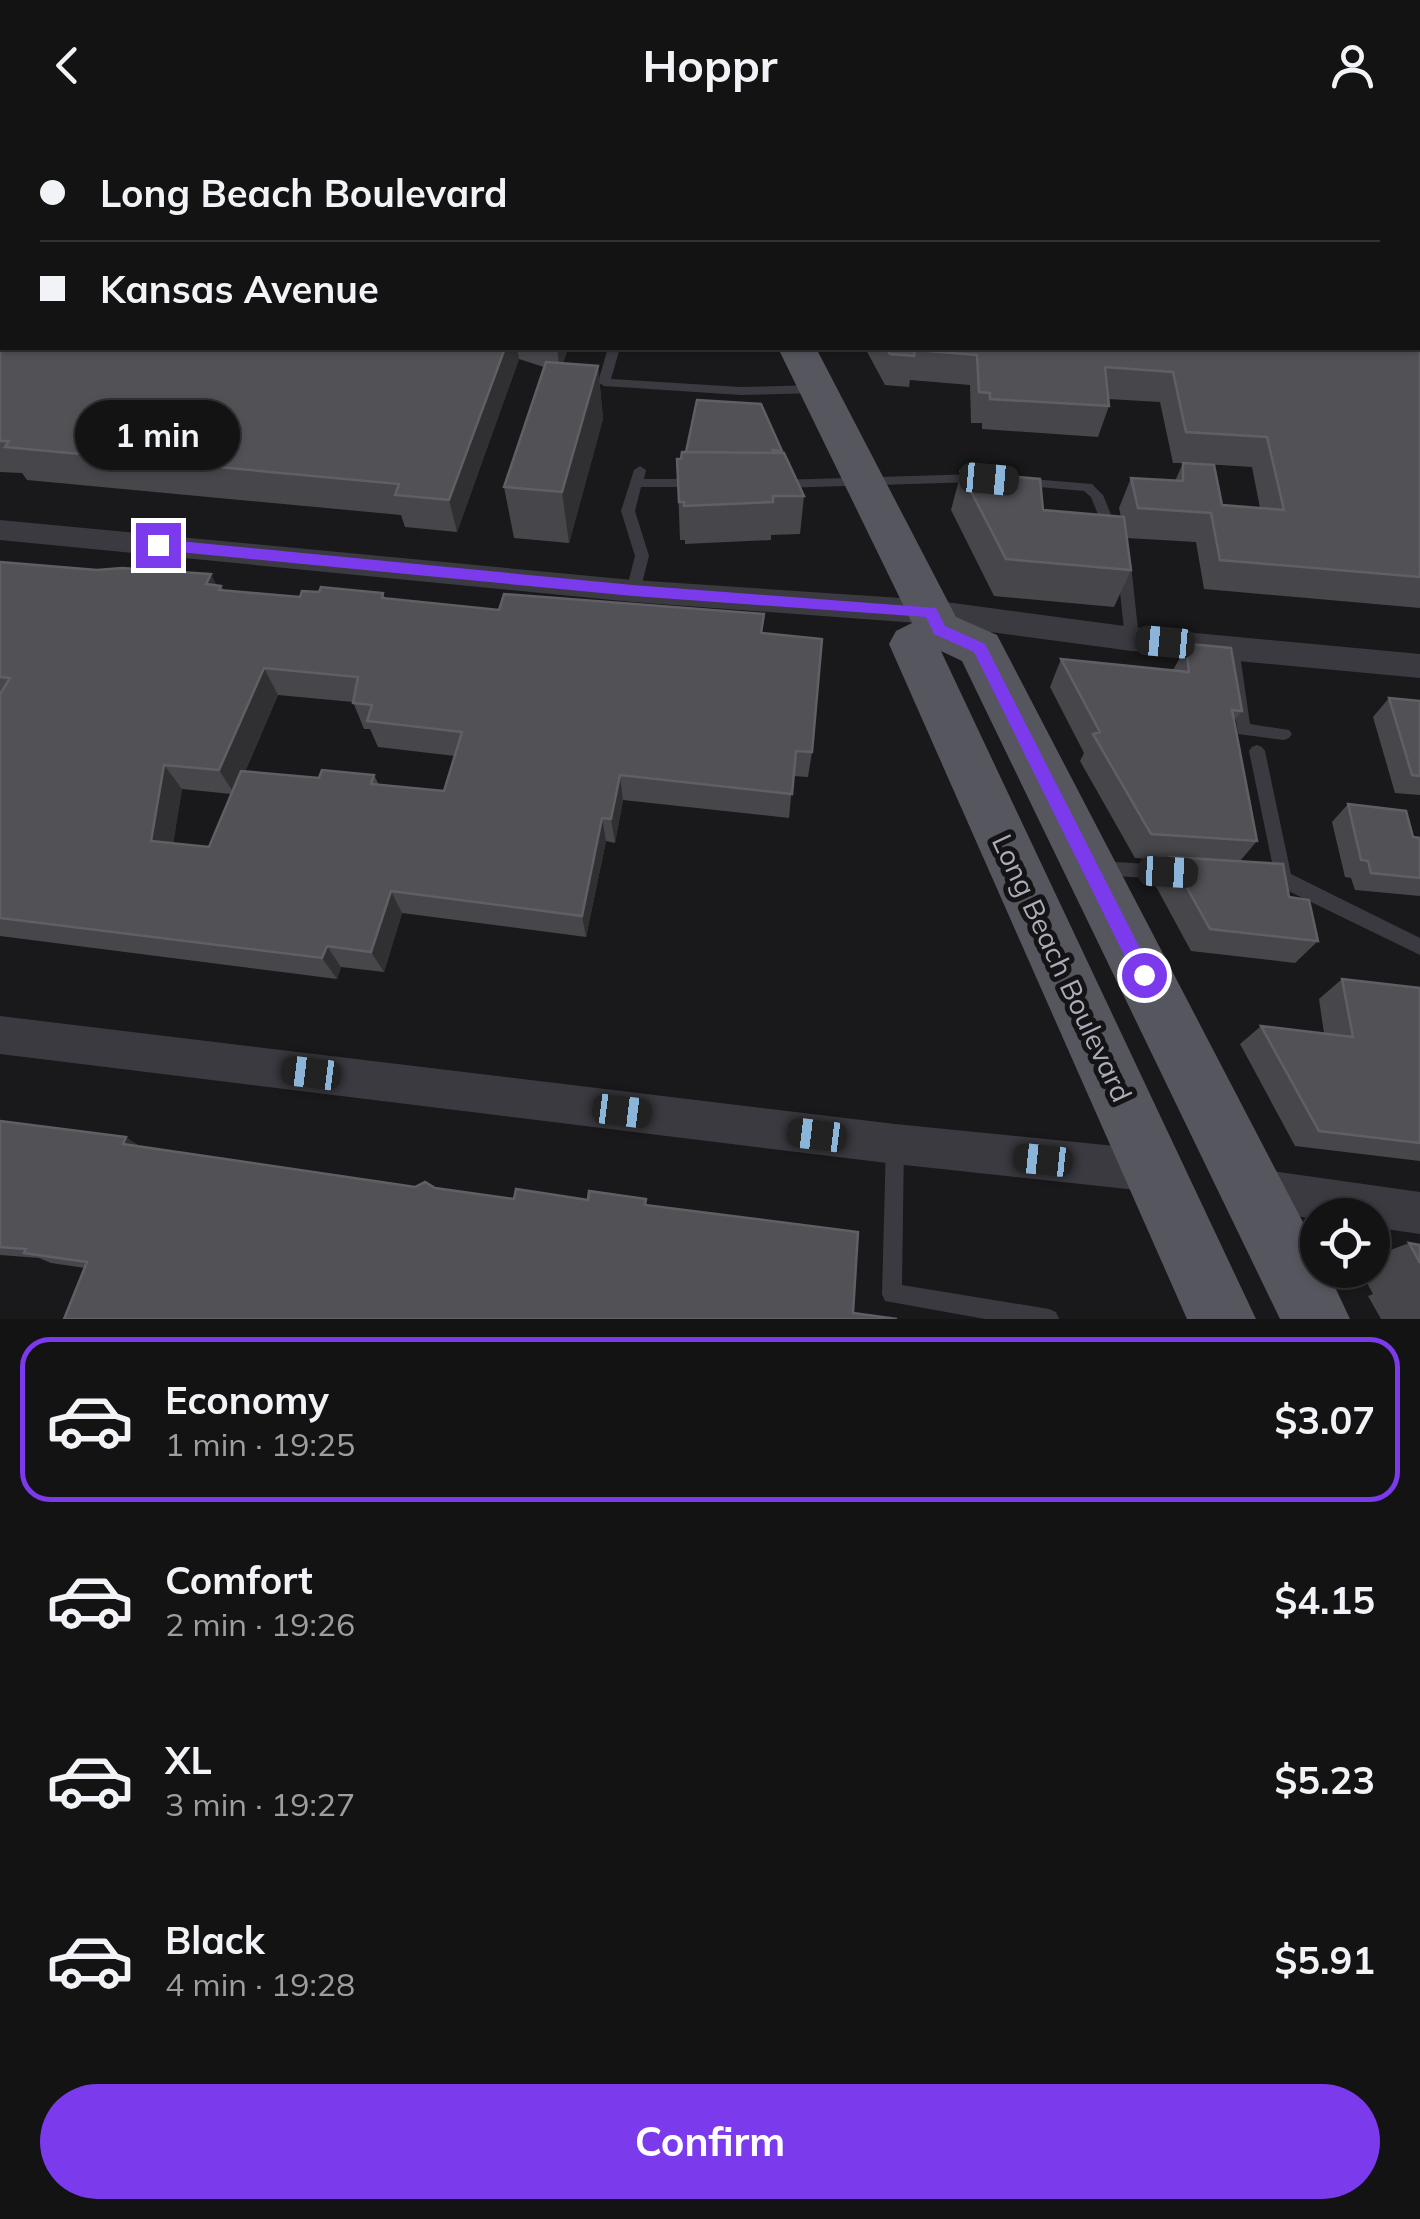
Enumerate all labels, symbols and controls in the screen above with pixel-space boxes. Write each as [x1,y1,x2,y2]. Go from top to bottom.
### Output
text: Hoppr [643,37,777,93]
icon: back [40,38,95,93]
icon: person [1325,38,1380,93]
text: Long Beach Boulevard [100,169,507,217]
text: Kansas Avenue [100,265,379,313]
callout: 1 min [76,400,240,470]
text: 1 min [115,415,200,455]
car [958,461,1020,497]
route end [136,523,181,568]
car [1134,624,1196,660]
street label: Long Beach Boulevard [985,828,1140,1107]
car [1137,855,1199,889]
route start [1122,953,1167,998]
car [279,1054,343,1092]
car [590,1092,654,1130]
car [785,1116,849,1154]
car [1012,1142,1074,1178]
map controls [1300,1198,1390,1288]
button: locate [1300,1198,1390,1288]
icon: car [45,1375,135,1465]
text: Economy [165,1376,329,1424]
text: $3.07 [1274,1396,1375,1444]
text: 1 min · 19:25 [165,1424,355,1464]
icon: car [45,1555,135,1645]
text: Comfort [165,1556,313,1604]
text: $4.15 [1274,1576,1375,1624]
text: 2 min · 19:26 [165,1604,355,1644]
icon: car [45,1735,135,1825]
text: XL [165,1736,212,1784]
text: $5.23 [1274,1756,1375,1804]
text: 3 min · 19:27 [165,1784,355,1824]
icon: car [45,1915,135,2005]
text: Black [165,1916,265,1964]
text: $5.91 [1274,1936,1375,1984]
text: 4 min · 19:28 [165,1964,355,2004]
button: Confirm [40,2084,1380,2199]

